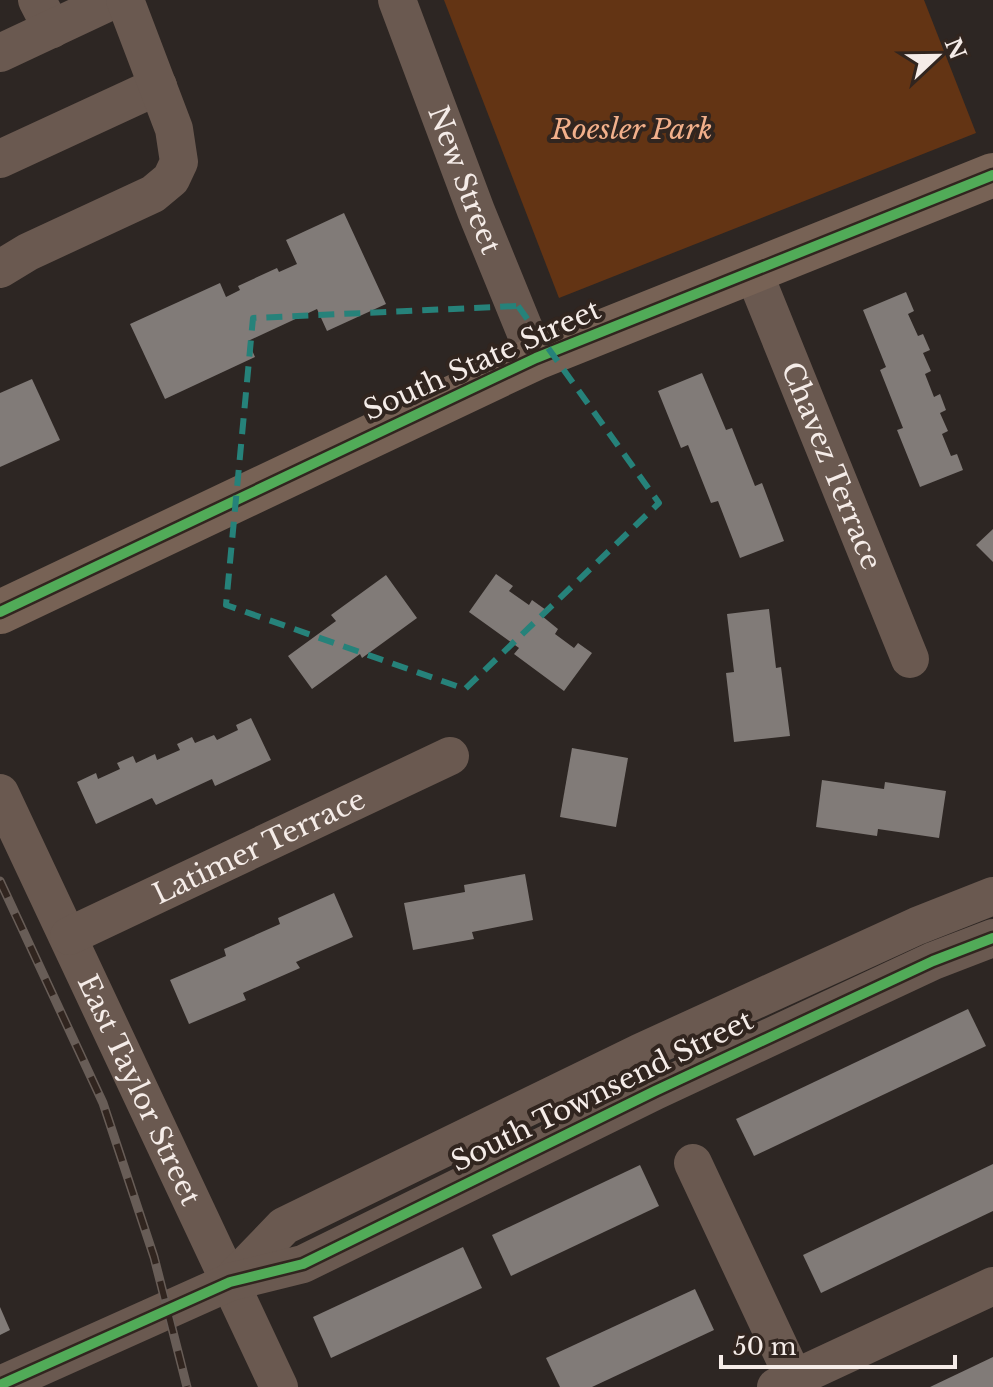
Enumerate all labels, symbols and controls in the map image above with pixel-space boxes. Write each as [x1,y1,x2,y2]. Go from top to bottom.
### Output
north arrow [897,16,977,96]
text: N [939,34,972,64]
street label: New Street [421,101,509,259]
park label: Roesler Park [550,112,713,147]
street label: South State Street [358,292,606,428]
street label: Chavez Terrace [774,357,889,575]
street label: Latimer Terrace [147,781,371,911]
street label: East Taylor Street [70,969,209,1211]
street label: South Townsend Street [445,1002,759,1179]
scale bar [721,1319,955,1369]
text: 50 m [733,1332,797,1361]

